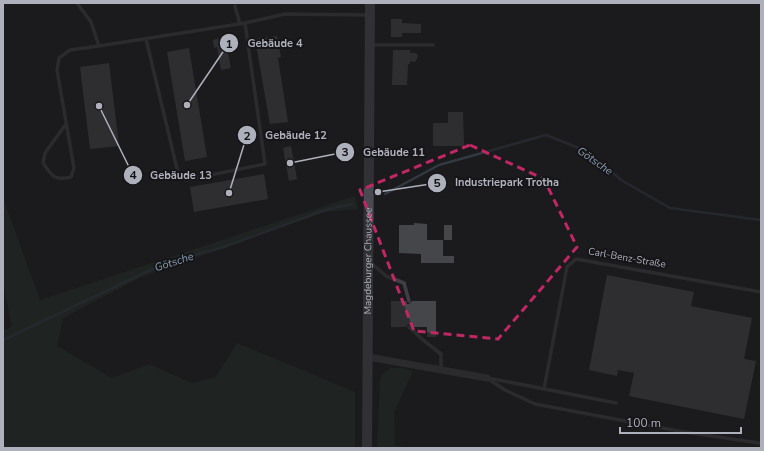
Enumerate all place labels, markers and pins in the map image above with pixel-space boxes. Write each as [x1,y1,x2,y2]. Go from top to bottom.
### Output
callout: Gebäude 4 [219,32,310,55]
callout: Gebäude 12 [237,124,335,147]
callout: Gebäude 11 [335,140,433,163]
callout: Gebäude 13 [123,163,220,186]
callout: Industriepark Trotha [427,171,567,194]

